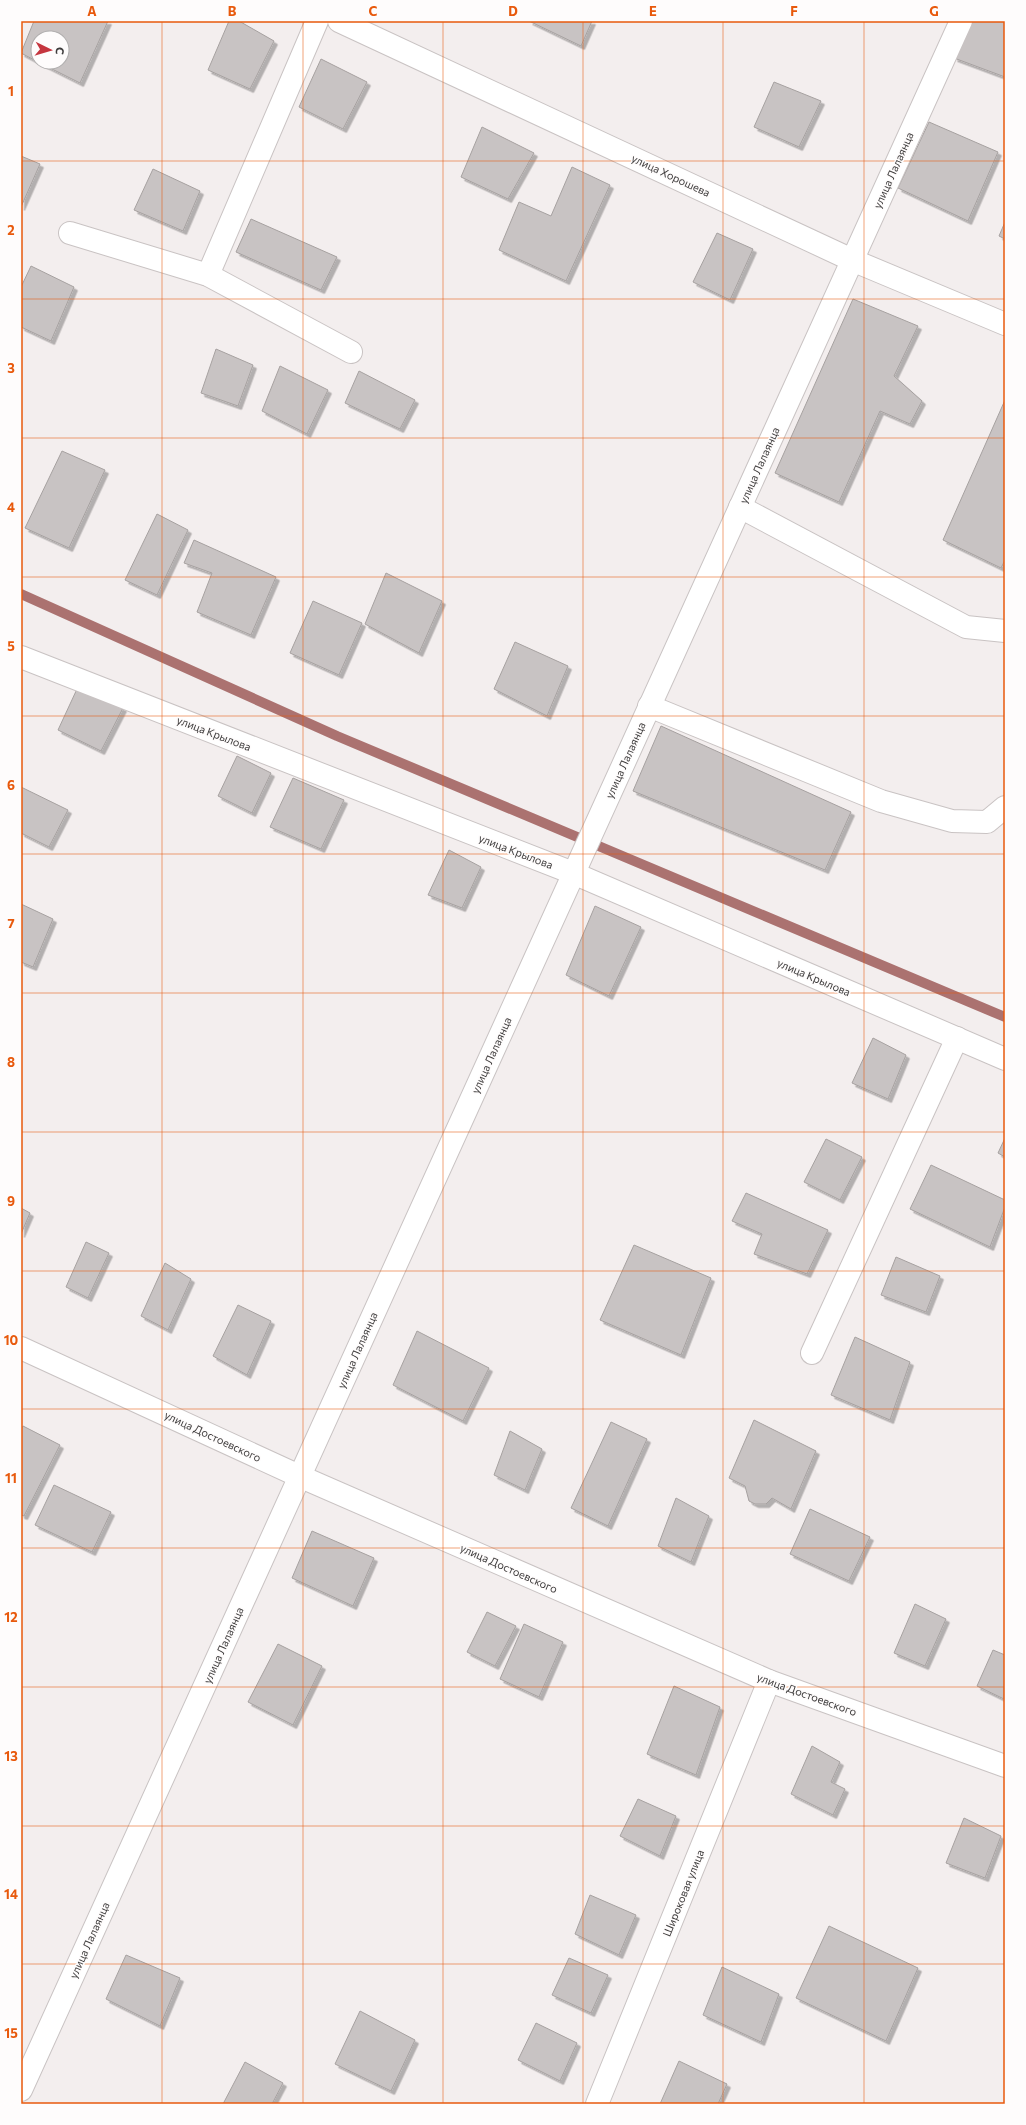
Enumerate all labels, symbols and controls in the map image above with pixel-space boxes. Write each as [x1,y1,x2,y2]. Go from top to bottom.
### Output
text: A [87,3,97,19]
text: B [228,3,237,19]
text: C [369,3,378,19]
text: D [508,3,518,19]
text: E [649,3,657,19]
text: F [790,3,798,19]
text: G [929,3,939,19]
north arrow [30,30,70,70]
text: С [54,47,67,56]
text: 1 [8,83,14,99]
street label: улица Лалаянца [870,130,916,210]
street label: улица Хорошева [630,151,712,199]
text: 2 [7,222,15,238]
text: 3 [7,360,15,376]
street label: улица Лалаянца [736,425,782,505]
text: 4 [7,499,15,515]
text: 5 [7,638,15,654]
street label: улица Крылова [175,713,253,753]
street label: улица Лалаянца [602,720,648,800]
text: 6 [7,777,15,793]
street label: улица Крылова [477,831,555,871]
text: 7 [7,915,15,931]
street label: улица Крылова [775,956,853,998]
street label: улица Лалаянца [468,1015,514,1095]
text: 8 [7,1054,15,1070]
text: 9 [7,1193,15,1209]
street label: улица Лалаянца [334,1310,380,1390]
text: 10 [4,1332,19,1348]
street label: улица Достоевского [163,1408,264,1464]
text: 11 [5,1470,17,1486]
street label: улица Достоевского [458,1541,560,1595]
street label: улица Лалаянца [200,1605,246,1685]
text: 12 [4,1609,18,1625]
street label: улица Достоевского [755,1670,859,1718]
text: 13 [4,1748,18,1764]
street label: Широковая улица [660,1848,706,1938]
text: 14 [4,1886,18,1902]
street label: улица Лалаянца [66,1900,112,1980]
text: 15 [4,2025,18,2041]

